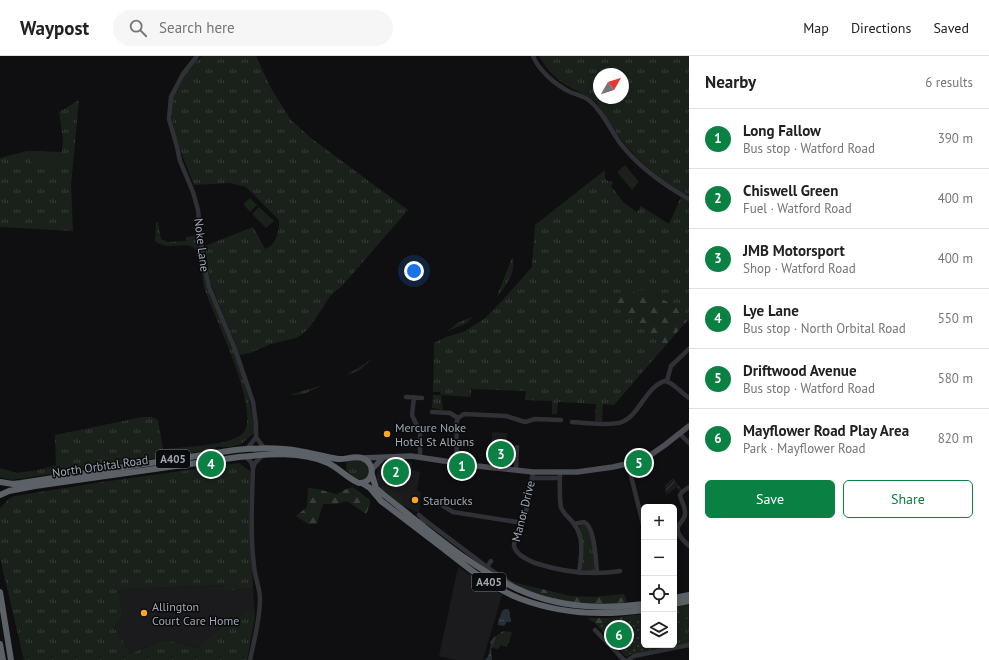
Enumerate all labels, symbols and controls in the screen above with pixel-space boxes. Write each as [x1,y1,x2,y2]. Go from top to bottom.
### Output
search box [113,10,393,46]
text: Waypost [20,16,89,40]
icon: search [127,17,149,39]
text: Search here [159,18,235,37]
text: Map [803,19,829,37]
text: Directions [851,19,911,37]
text: Saved [933,19,969,37]
north arrow [593,68,629,104]
text: Nearby [705,71,756,93]
text: 6 results [925,74,973,91]
text: Long Fallow [743,121,821,140]
text: 1 [714,130,722,147]
text: 390 m [938,130,973,147]
text: Bus stop · Watford Road [743,140,875,157]
text: Chiswell Green [743,181,838,200]
text: 2 [714,190,722,207]
text: 400 m [938,190,973,207]
text: Fuel · Watford Road [743,200,852,217]
street label: Noke Lane [191,217,213,273]
text: JMB Motorsport [743,241,845,260]
text: 3 [714,250,722,267]
text: 400 m [938,250,973,267]
text: Shop · Watford Road [743,260,856,277]
your location [404,261,424,281]
text: Lye Lane [743,301,799,320]
text: 4 [714,310,722,327]
text: 550 m [938,310,973,327]
text: Bus stop · North Orbital Road [743,320,906,337]
text: Driftwood Avenue [743,361,857,380]
text: 5 [714,370,722,387]
text: 580 m [938,370,973,387]
text: Bus stop · Watford Road [743,380,875,397]
place label: Mercure Noke Hotel St Albans [395,420,474,449]
text: Mayflower Road Play Area [743,421,909,440]
marker: Mercure Noke Hotel St Albans [382,429,392,439]
text: 6 [714,430,722,447]
text: 820 m [938,430,973,447]
pin: 3 [488,439,514,469]
text: Park · Mayflower Road [743,440,866,457]
pin: 5 [626,448,652,478]
pin: 4 [198,449,224,479]
road number: A405 [156,450,190,468]
pin: 1 [449,451,475,481]
street label: North Orbital Road [51,452,149,480]
pin: 2 [383,457,409,487]
street label: Manor Drive [508,479,538,543]
button: Save [705,480,835,518]
button: Share [843,480,973,518]
place label: Starbucks [423,493,473,508]
marker: Starbucks [410,495,420,505]
map controls [641,504,677,648]
button: + [641,504,677,540]
button: − [641,540,677,576]
road number: A405 [472,573,506,591]
button: locate [641,576,677,612]
place label: Allington Court Care Home [152,599,239,628]
marker: Allington Court Care Home [139,608,149,618]
button: layers [641,612,677,648]
pin: 6 [606,620,632,650]

